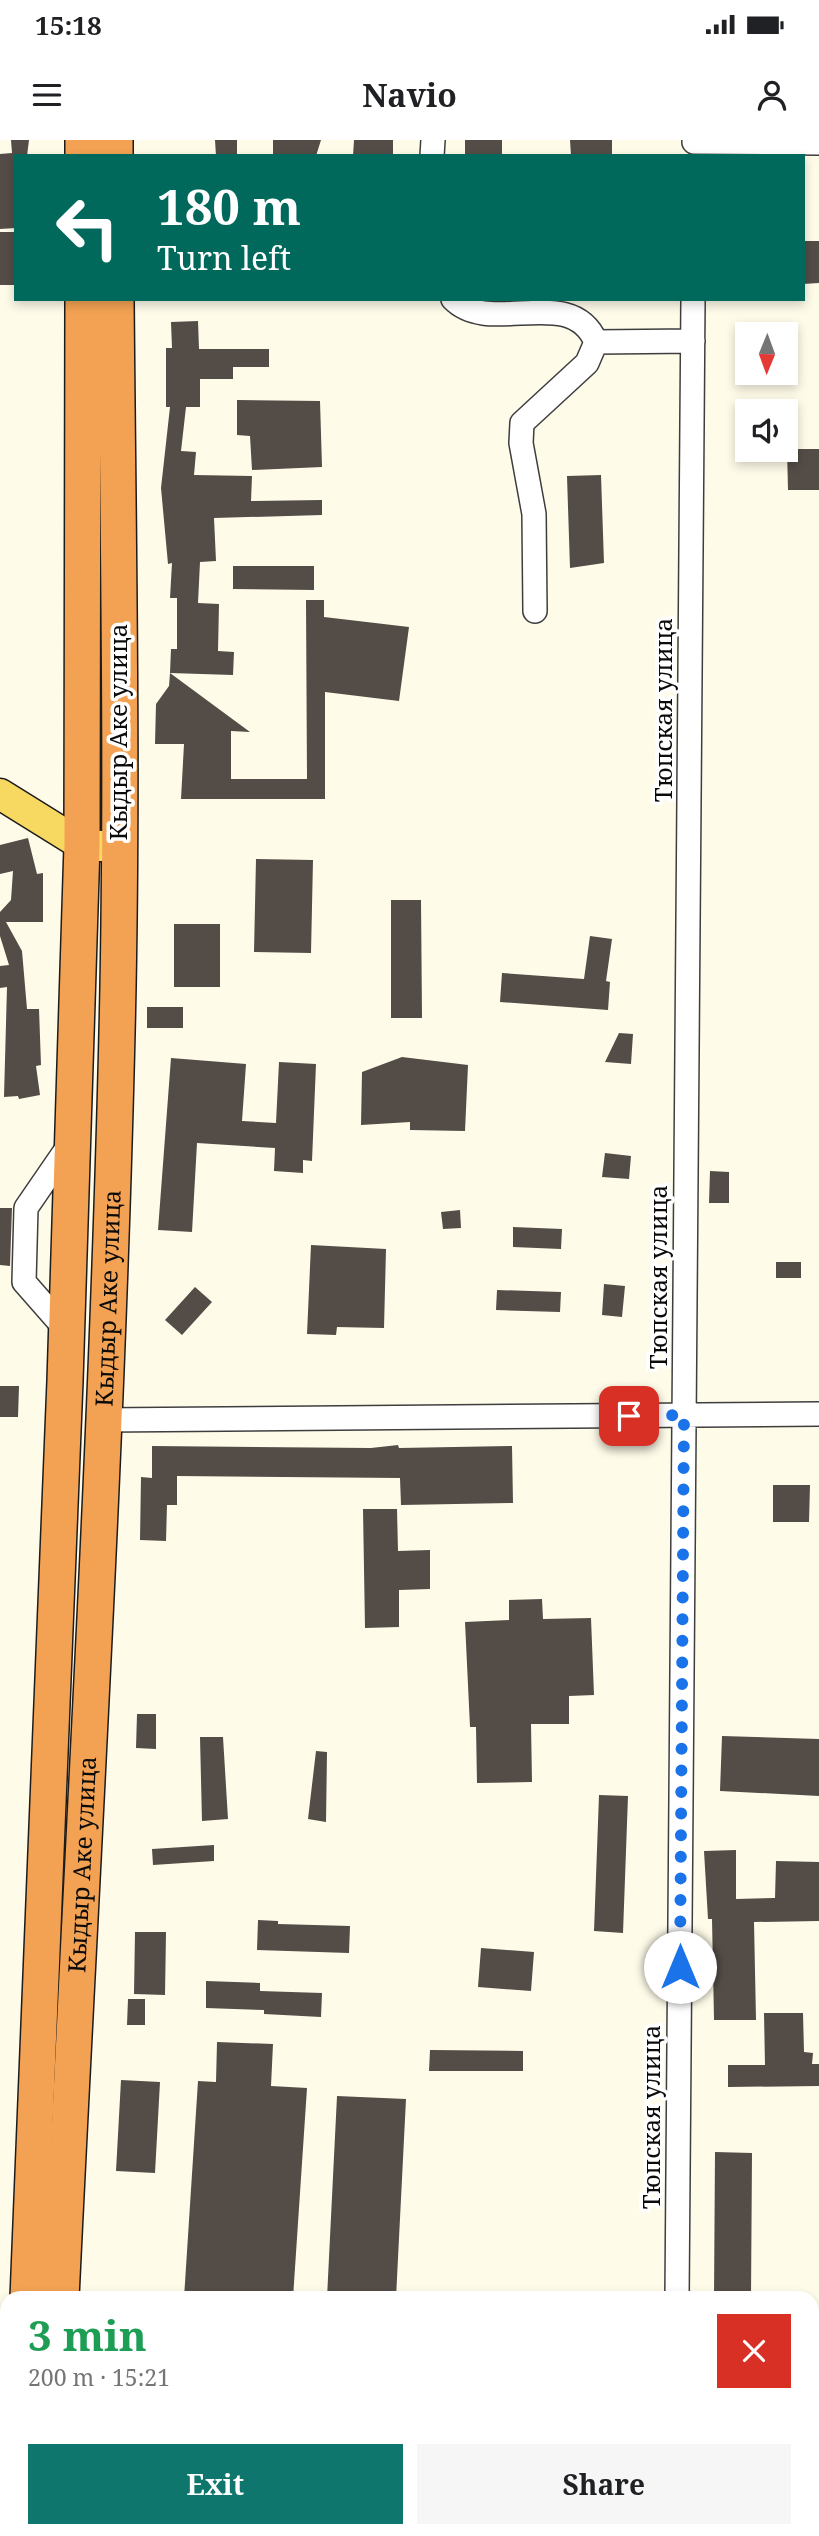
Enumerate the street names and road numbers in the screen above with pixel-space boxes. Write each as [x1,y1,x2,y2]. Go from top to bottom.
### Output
street label: Тюпская улица [646,618,679,802]
street label: Кыдыр Аке улица [101,624,134,840]
street label: Тюпская улица [641,1185,674,1369]
street label: Кыдыр Аке улица [87,1189,128,1407]
street label: Кыдыр Аке улица [59,1755,103,1974]
street label: Тюпская улица [634,2025,667,2209]

